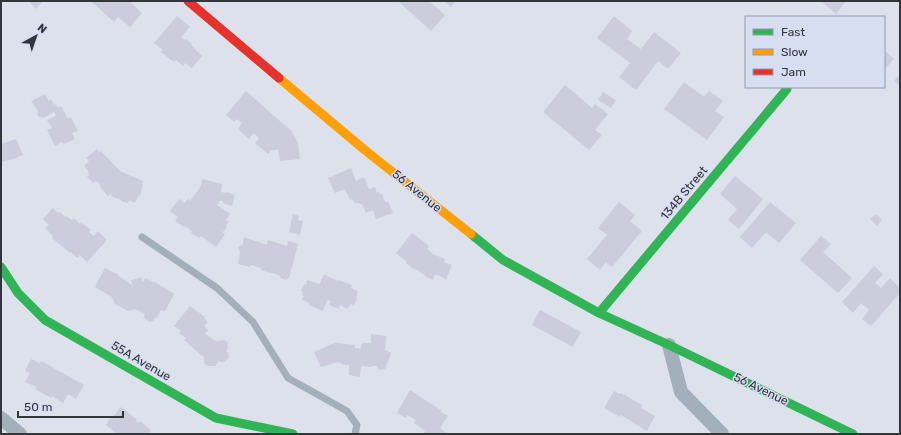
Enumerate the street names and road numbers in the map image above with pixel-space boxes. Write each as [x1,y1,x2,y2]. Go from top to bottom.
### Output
street label: 134B Street [658,163,711,223]
street label: 56 Avenue [390,167,445,215]
street label: 55A Avenue [109,338,174,384]
street label: 56 Avenue [731,370,791,408]

